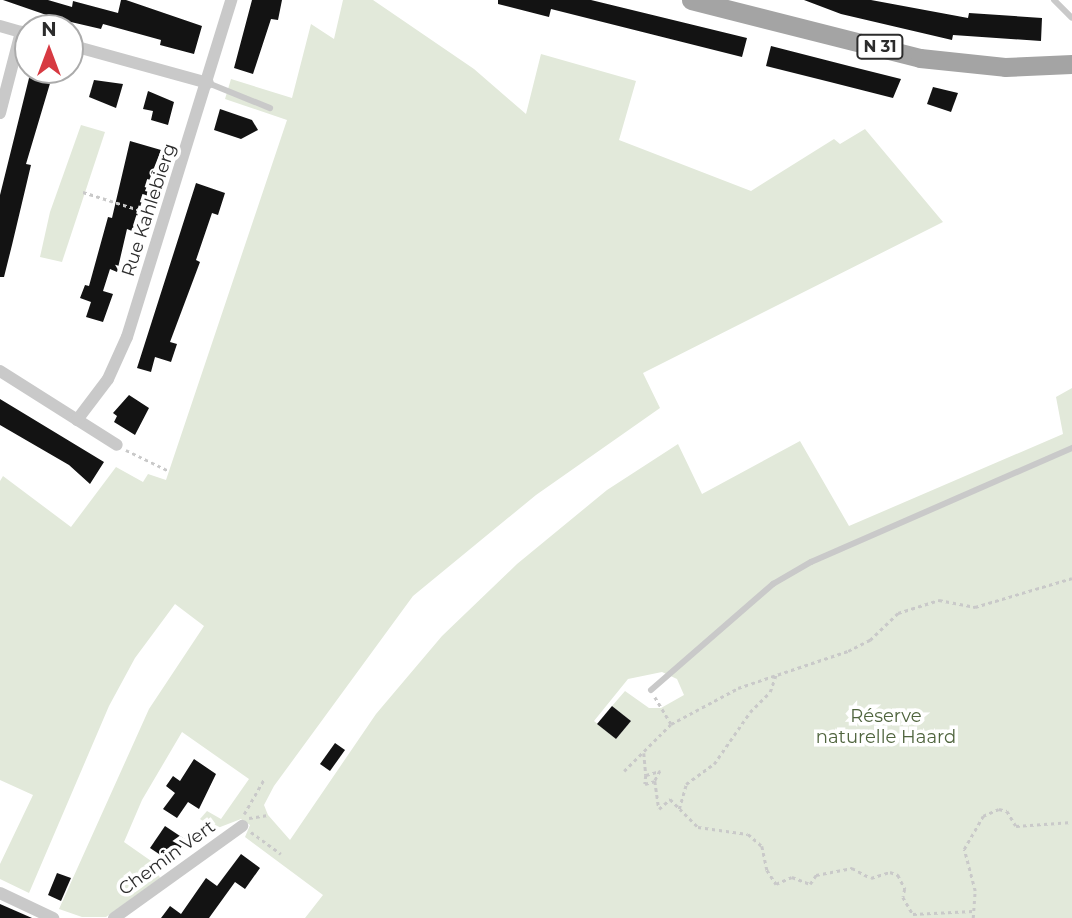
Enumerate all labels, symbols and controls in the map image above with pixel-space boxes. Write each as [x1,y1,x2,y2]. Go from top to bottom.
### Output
north arrow [14,14,84,84]
text: N [41,18,57,41]
road number: N 31 [856,34,904,60]
street label: Rue Kahlebierg [117,141,181,279]
park label: Réserve naturelle Haard [816,706,956,748]
street label: Chemin Vert [115,816,219,900]

